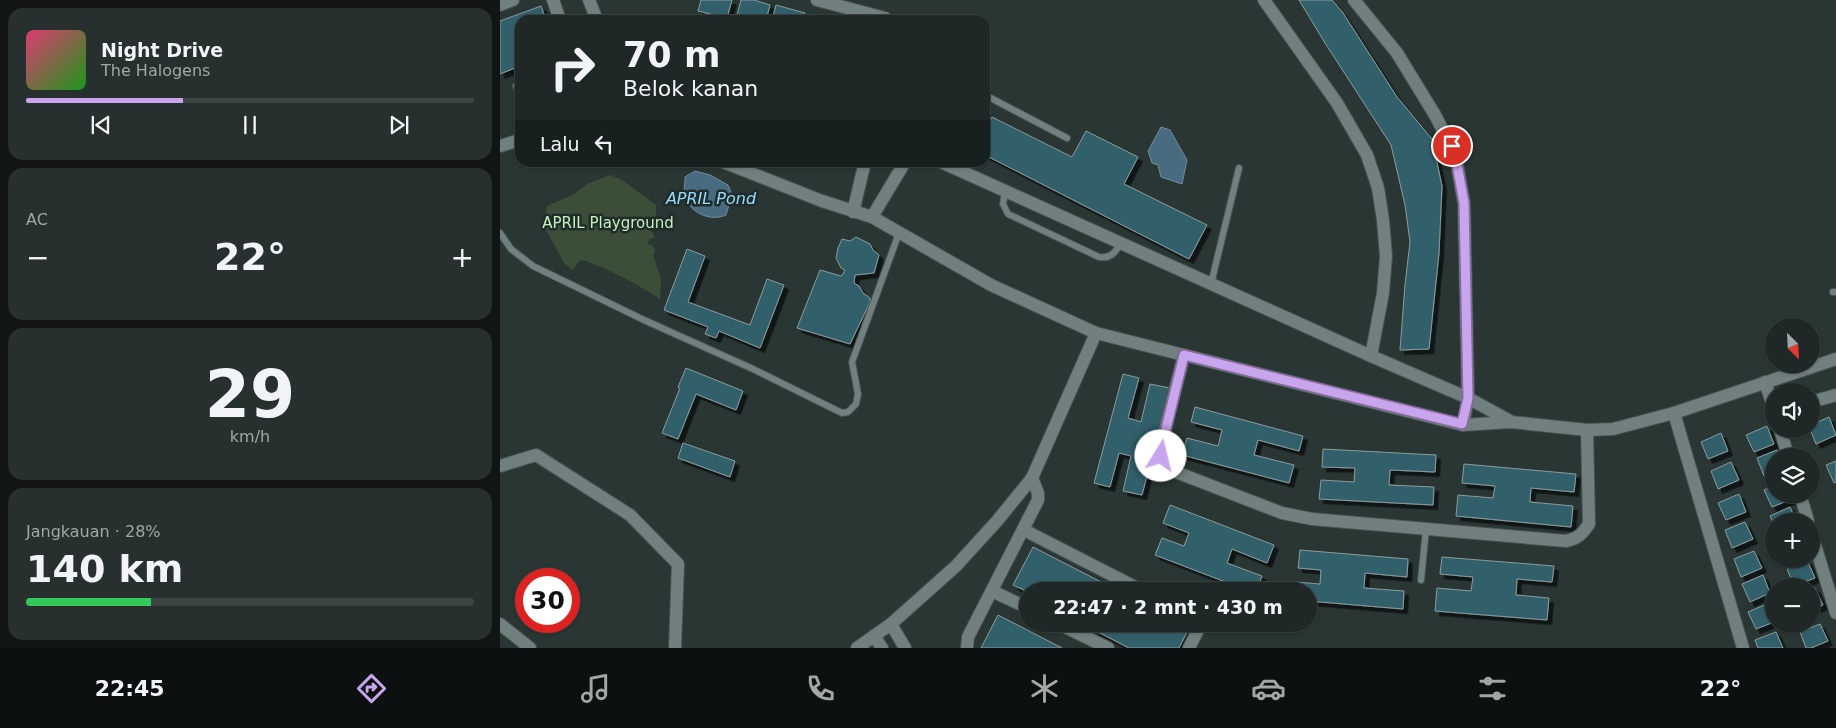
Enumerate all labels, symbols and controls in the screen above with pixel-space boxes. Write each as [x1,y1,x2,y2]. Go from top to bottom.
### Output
icon: right [540,35,605,100]
text: 70 m [623,35,720,75]
text: Night Drive [101,39,223,61]
text: The Halogens [101,61,210,80]
text: Belok kanan [623,76,758,101]
icon: previous [87,111,115,139]
icon: pause [236,111,264,139]
icon: next [385,111,413,139]
pin [1431,125,1473,167]
icon: left [590,130,618,158]
icon: arrive [1438,132,1466,160]
text: Lalu [540,133,580,155]
water label: APRIL Pond [665,189,757,208]
text: AC [26,210,48,229]
park label: APRIL Playground [542,214,674,232]
text: 22° [214,235,286,279]
text: − [26,241,49,274]
text: + [451,241,474,274]
north arrow [1765,318,1820,372]
map controls [1765,318,1820,633]
text: 29 [205,357,295,432]
button: sound [1765,383,1820,438]
text: km/h [230,427,270,446]
position arrow [1134,429,1186,481]
button: layers [1765,448,1820,503]
button: + [1765,513,1820,568]
text: Jangkauan · 28% [26,522,161,541]
text: 140 km [26,547,183,591]
speed limit sign: 30 [515,568,580,633]
button: − [1765,578,1820,633]
text: 22:47 · 2 mnt · 430 m [1053,596,1283,618]
icon: directions [354,671,389,706]
icon: music [578,671,613,706]
icon: phone [803,671,838,706]
icon: climate [1027,671,1062,706]
icon: car [1251,671,1286,706]
icon: filters [1475,671,1510,706]
text: 22:45 [95,676,165,701]
text: 22° [1700,676,1741,701]

